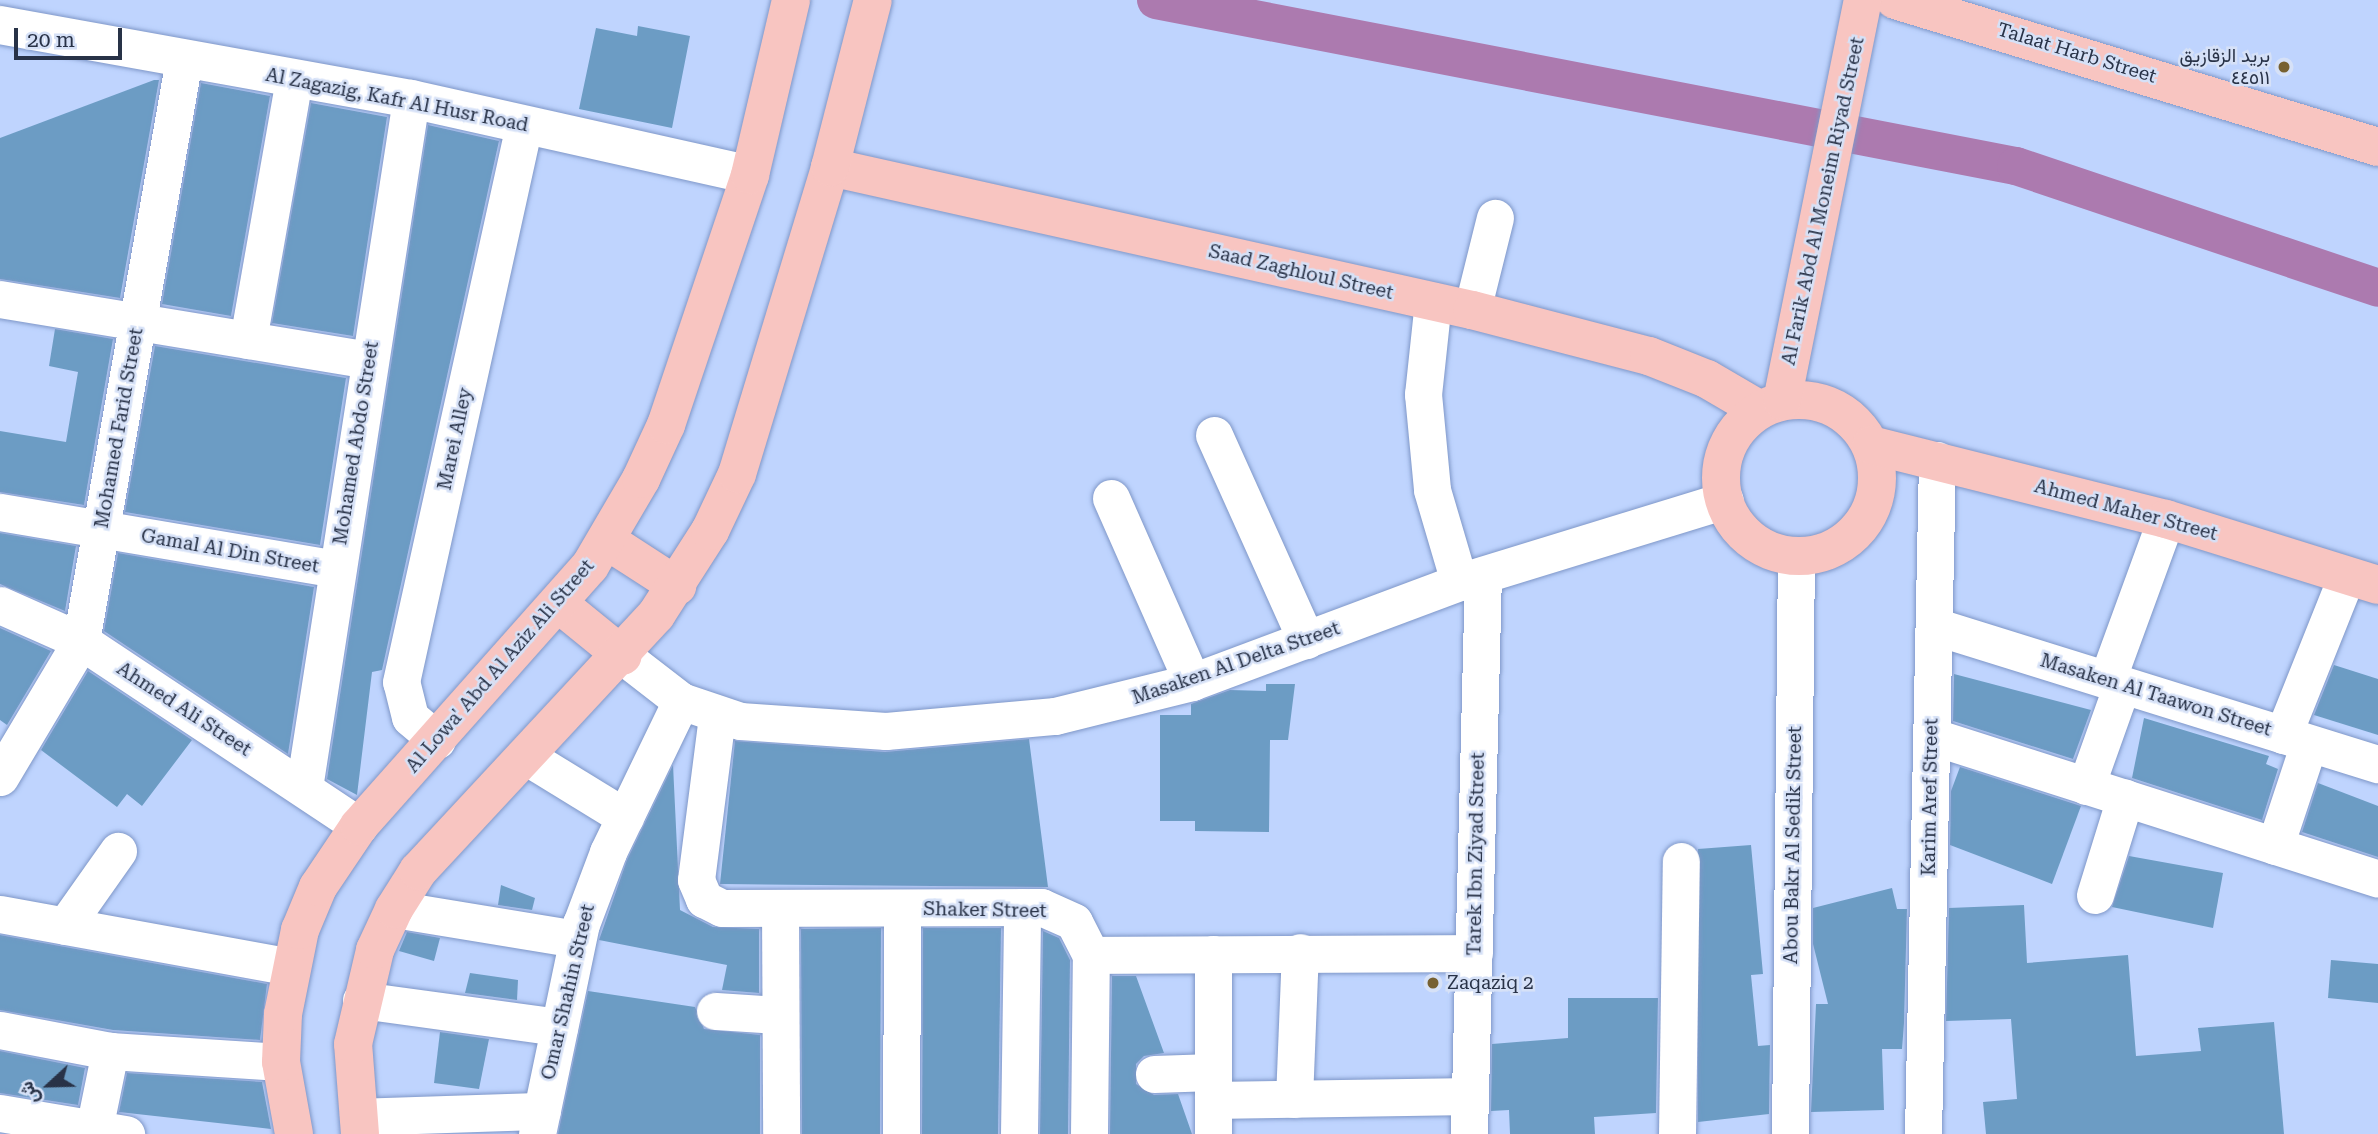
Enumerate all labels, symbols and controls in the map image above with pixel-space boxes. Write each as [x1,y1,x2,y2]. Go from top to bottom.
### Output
scale bar [18,14,126,58]
street label: Talaat Harb Street [1995,18,2159,88]
text: 20 m [27,28,75,52]
street label: Al Farik Abd Al Moneim Riyad Street [1777,35,1869,367]
place label: بريد الزقازيق ٤٤٥١١ [2180,45,2270,89]
marker: بريد الزقازيق ٤٤٥١١ [2276,59,2292,75]
street label: Al Zagazig, Kafr Al Husr Road [264,63,530,137]
street label: Saad Zaghloul Street [1206,240,1396,304]
street label: Mohamed Farid Street [90,326,148,530]
street label: Mohamed Abdo Street [329,340,383,546]
street label: Marei Alley [433,386,477,492]
street label: Ahmed Maher Street [2032,475,2220,545]
street label: Gamal Al Din Street [139,524,321,578]
street label: Al Lowa' Abd Al Aziz Ali Street [401,555,599,777]
street label: Masaken Al Delta Street [1129,617,1343,709]
street label: Masaken Al Taawon Street [2038,649,2274,741]
street label: Ahmed Ali Street [113,657,255,761]
street label: Karim Aref Street [1917,718,1943,876]
street label: Abou Bakr Al Sedik Street [1780,726,1806,964]
street label: Tarek Ibn Ziyad Street [1463,752,1489,956]
street label: Shaker Street [923,898,1047,922]
street label: Omar Shahin Street [537,902,599,1082]
place label: Zaqaziq 2 [1447,972,1534,994]
marker: Zaqaziq 2 [1425,975,1441,991]
north arrow [14,1050,84,1120]
text: ش [14,1078,44,1108]

